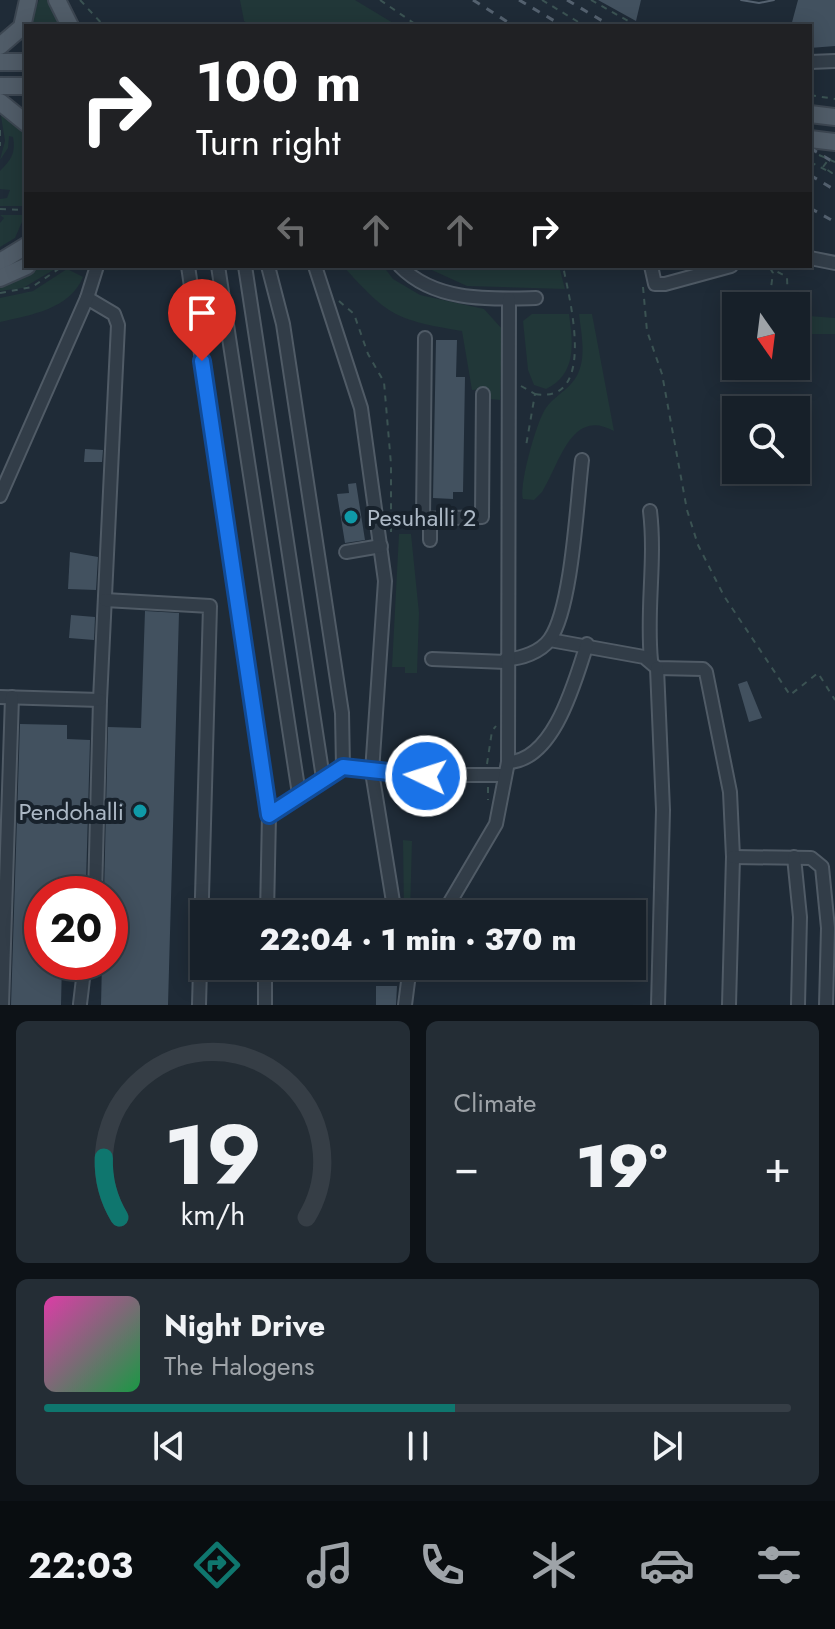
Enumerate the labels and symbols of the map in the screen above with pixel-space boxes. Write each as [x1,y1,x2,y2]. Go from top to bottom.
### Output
pin [168,279,236,361]
north arrow [722,292,810,380]
place label: Pesuhalli 2 [367,500,476,535]
marker: Pesuhalli 2 [342,508,360,526]
position arrow [384,734,468,818]
place label: Pendohalli [18,794,124,829]
marker: Pendohalli [131,802,149,820]
speed limit sign: 20 [24,876,128,980]

